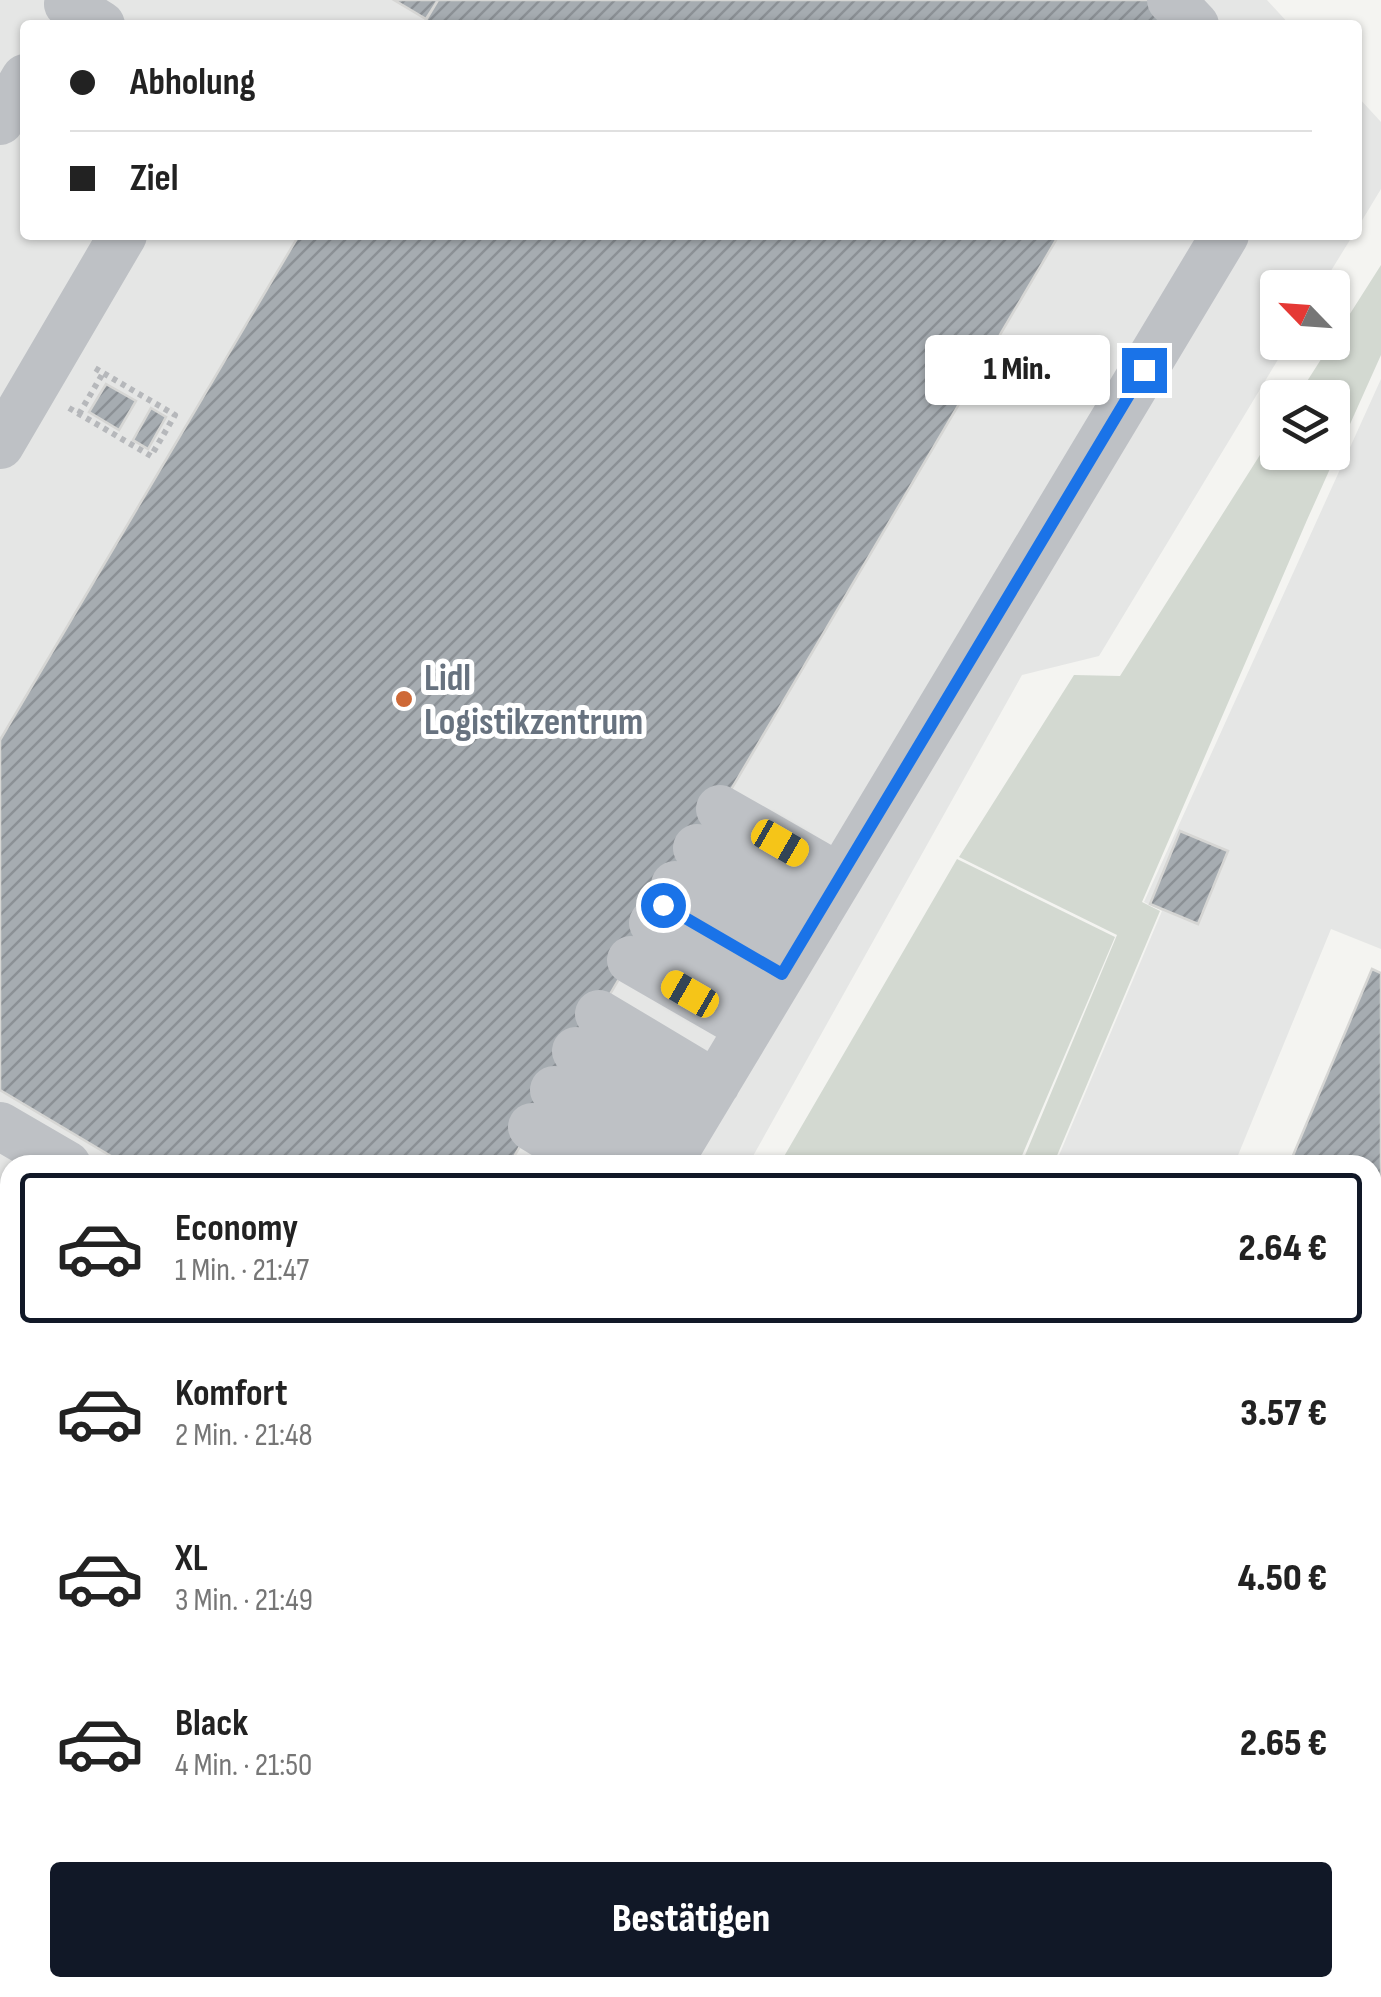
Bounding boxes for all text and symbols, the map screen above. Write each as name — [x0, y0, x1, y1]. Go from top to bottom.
text: Abholung — [130, 60, 256, 105]
text: Ziel — [130, 156, 178, 201]
north arrow — [1260, 270, 1350, 360]
map controls — [1260, 270, 1350, 470]
callout: 1 Min. — [924, 335, 1109, 405]
route end — [1122, 348, 1167, 393]
text: 1 Min. — [984, 350, 1051, 389]
button: layers — [1260, 380, 1350, 470]
place label: Lidl Logistikzentrum — [424, 656, 643, 745]
marker: Lidl Logistikzentrum — [393, 688, 415, 710]
car — [747, 815, 813, 871]
route start — [641, 883, 686, 928]
car — [657, 966, 723, 1022]
icon: car — [55, 1203, 145, 1293]
text: Economy — [175, 1206, 298, 1251]
text: 2.64 € — [1239, 1226, 1327, 1271]
text: 1 Min. · 21:47 — [175, 1251, 309, 1290]
icon: car — [55, 1368, 145, 1458]
text: Komfort — [175, 1371, 287, 1416]
text: 3.57 € — [1240, 1391, 1327, 1436]
text: 2 Min. · 21:48 — [175, 1416, 313, 1455]
icon: car — [55, 1533, 145, 1623]
text: XL — [175, 1536, 208, 1581]
text: 4.50 € — [1238, 1556, 1327, 1601]
text: 3 Min. · 21:49 — [175, 1581, 313, 1620]
icon: car — [55, 1698, 145, 1788]
text: Black — [175, 1701, 248, 1746]
text: 2.65 € — [1240, 1721, 1327, 1766]
text: 4 Min. · 21:50 — [175, 1746, 312, 1785]
button: Bestätigen — [50, 1862, 1332, 1977]

